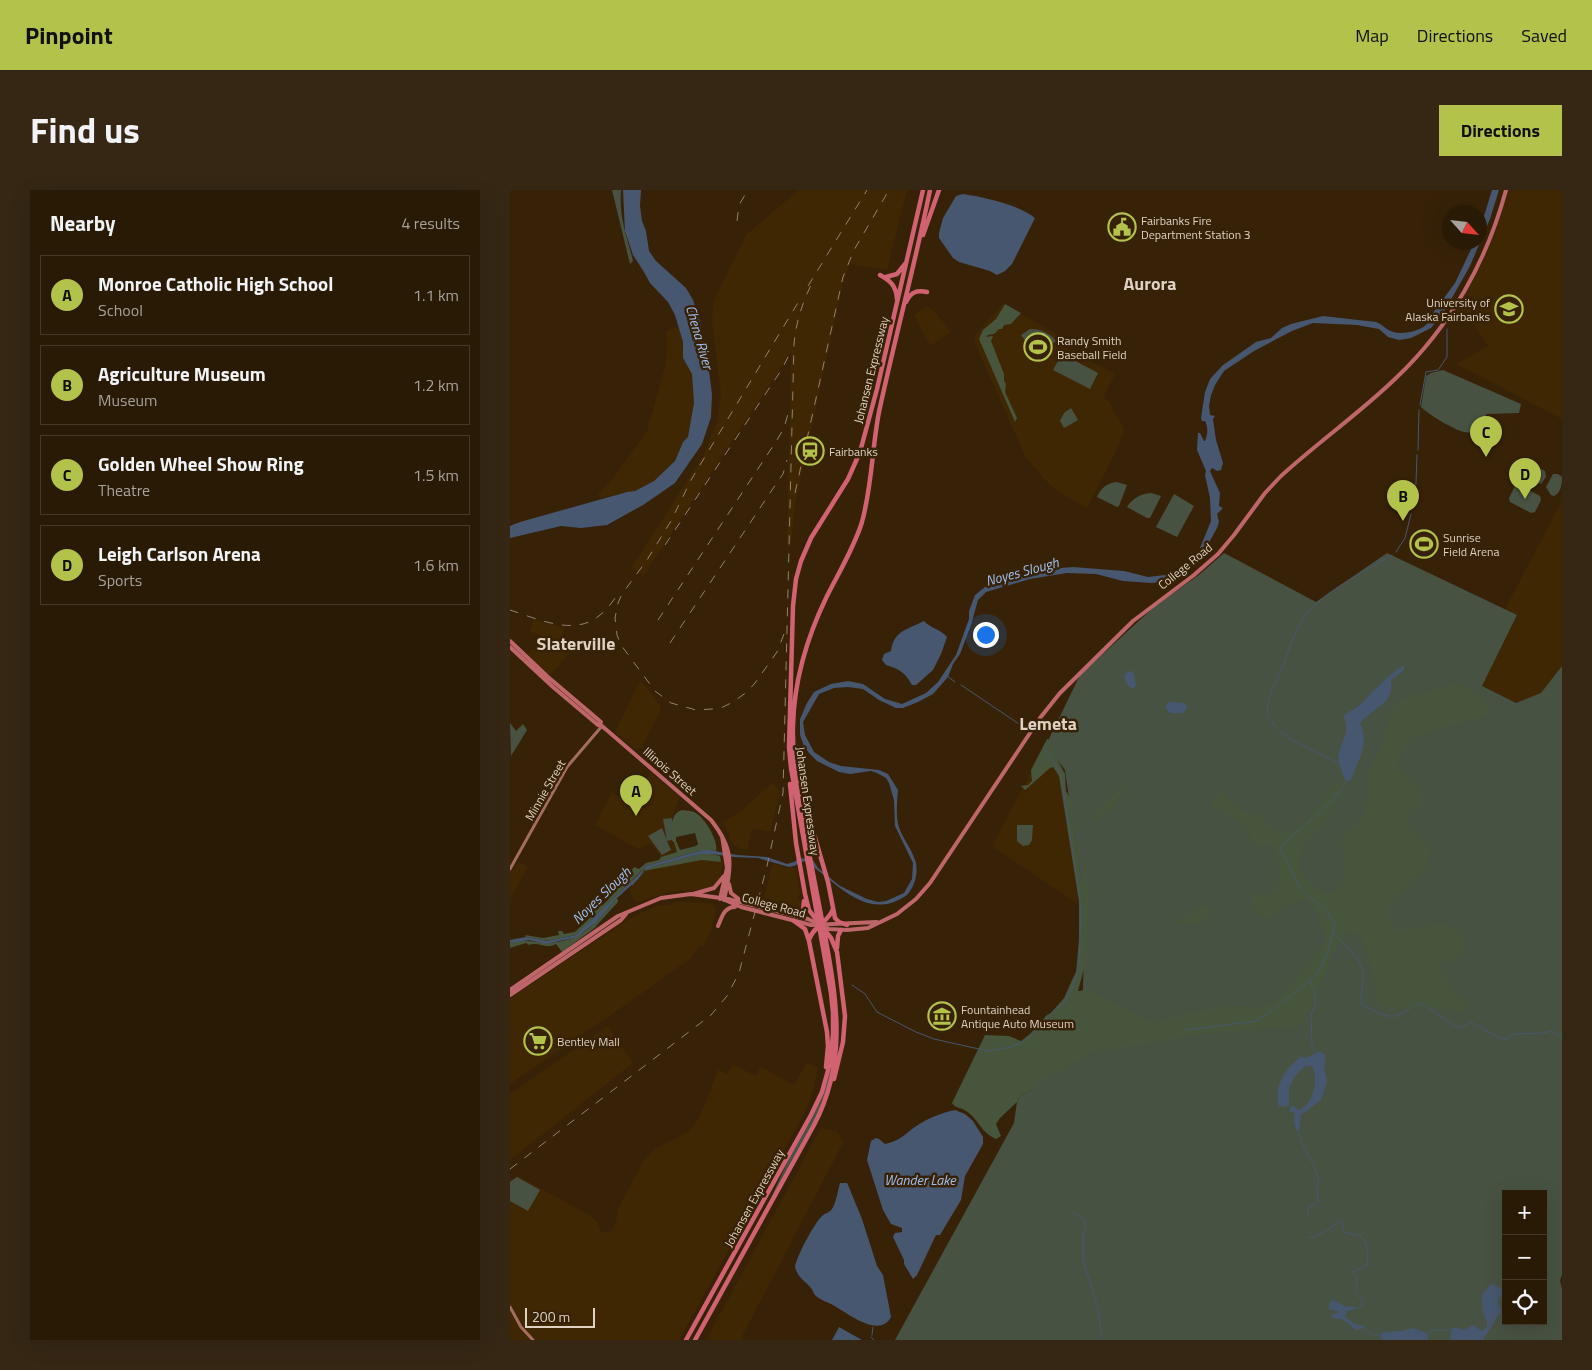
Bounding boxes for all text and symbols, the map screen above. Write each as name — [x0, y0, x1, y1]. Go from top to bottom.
text: Pinpoint — [25, 17, 113, 53]
text: Map — [1355, 22, 1389, 49]
text: Directions — [1417, 22, 1493, 49]
text: Saved — [1521, 22, 1567, 49]
text: Find us — [30, 103, 140, 157]
button: Directions — [1439, 105, 1562, 156]
north arrow — [1442, 205, 1487, 250]
text: Nearby — [50, 207, 115, 239]
text: 4 results — [401, 211, 460, 235]
place label: Fairbanks Fire Department Station 3 — [1141, 211, 1250, 244]
public building icon: Fairbanks Fire Department Station 3 — [1107, 212, 1137, 242]
text: Monroe Catholic High School — [98, 269, 333, 298]
district label: Aurora — [1124, 270, 1176, 297]
text: A — [62, 283, 72, 307]
text: 1.1 km — [413, 283, 459, 307]
place label: University of Alaska Fairbanks — [1405, 293, 1490, 326]
school or university icon: University of Alaska Fairbanks — [1494, 294, 1524, 324]
text: School — [98, 298, 143, 322]
water label: Chena River — [681, 303, 720, 373]
street label: Johansen Expressway — [849, 314, 894, 426]
place label: Randy Smith Baseball Field — [1057, 331, 1127, 364]
sports icon: Randy Smith Baseball Field — [1023, 332, 1053, 362]
text: Agriculture Museum — [98, 359, 266, 388]
text: B — [62, 373, 72, 397]
text: 1.2 km — [413, 373, 459, 397]
text: Museum — [98, 388, 157, 412]
pin: C — [1470, 416, 1502, 457]
station icon: Fairbanks — [795, 436, 825, 466]
place label: Fairbanks — [829, 442, 878, 461]
text: Golden Wheel Show Ring — [98, 449, 304, 478]
pin: D — [1509, 458, 1541, 499]
text: C — [63, 463, 71, 487]
text: 1.5 km — [413, 463, 459, 487]
text: Theatre — [98, 478, 150, 502]
pin: B — [1387, 480, 1419, 521]
place label: Sunrise Field Arena — [1443, 528, 1499, 561]
sports icon: Sunrise Field Arena — [1409, 529, 1439, 559]
street label: College Road — [1154, 538, 1216, 594]
text: Leigh Carlson Arena — [98, 539, 261, 568]
water label: Noyes Slough — [983, 551, 1062, 591]
text: D — [62, 553, 72, 577]
text: 1.6 km — [413, 553, 459, 577]
text: Sports — [98, 568, 142, 592]
your location — [973, 622, 999, 648]
district label: Slaterville — [537, 630, 615, 657]
district label: Lemeta — [1019, 710, 1077, 737]
street label: Illinois Street — [639, 742, 702, 800]
street label: Johansen Expressway — [791, 745, 825, 857]
street label: Minnie Street — [520, 755, 571, 824]
pin: A — [620, 775, 652, 816]
water label: Noyes Slough — [567, 861, 636, 928]
street label: College Road — [740, 887, 808, 923]
place label: Fountainhead Antique Auto Museum — [961, 1000, 1074, 1033]
museum icon: Fountainhead Antique Auto Museum — [927, 1001, 957, 1031]
supermarket icon: Bentley Mall — [523, 1026, 553, 1056]
place label: Bentley Mall — [557, 1032, 620, 1051]
street label: Johansen Expressway — [719, 1145, 789, 1251]
water label: Wander Lake — [884, 1169, 957, 1190]
map controls — [1502, 1190, 1547, 1325]
button: + — [1502, 1190, 1547, 1235]
button: − — [1502, 1235, 1547, 1280]
button: locate — [1502, 1280, 1547, 1325]
scale bar — [525, 1305, 595, 1328]
text: 200 m — [532, 1306, 570, 1327]

